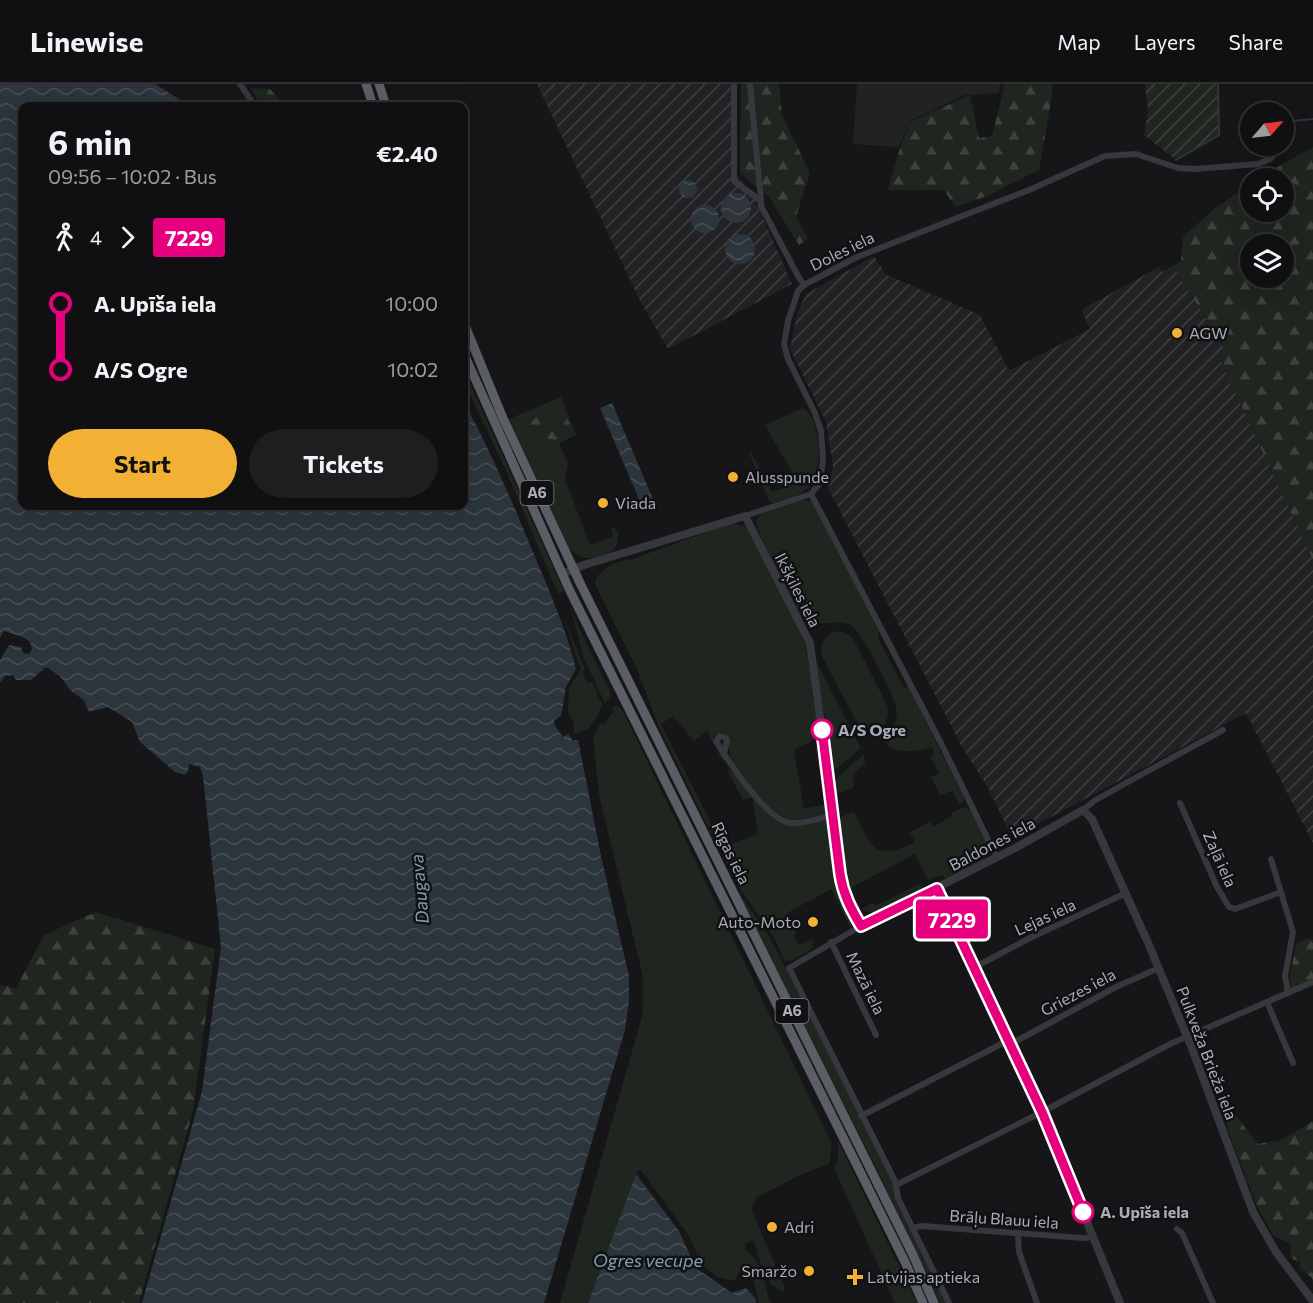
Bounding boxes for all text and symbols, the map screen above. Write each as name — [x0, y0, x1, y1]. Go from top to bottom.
text: Linewise — [30, 24, 143, 58]
text: Map — [1057, 29, 1101, 54]
text: Layers — [1134, 29, 1196, 54]
text: Share — [1229, 29, 1283, 54]
north arrow — [1240, 102, 1294, 156]
map controls — [1240, 102, 1294, 288]
text: 6 min — [48, 121, 132, 162]
text: €2.40 — [376, 140, 438, 167]
text: 09:56 – 10:02 · Bus — [48, 164, 217, 188]
button: locate — [1240, 168, 1294, 222]
icon: walk — [48, 221, 81, 254]
icon: forward — [111, 221, 144, 254]
text: 4 — [90, 225, 102, 249]
text: 7229 — [165, 225, 213, 250]
street label: Doles iela — [807, 227, 877, 274]
button: layers — [1240, 234, 1294, 288]
text: A. Upīša iela — [94, 290, 216, 317]
text: 10:00 — [386, 291, 438, 315]
place label: AGW — [1189, 323, 1228, 342]
marker: AGW — [1170, 326, 1184, 340]
text: A/S Ogre — [94, 356, 188, 383]
text: 10:02 — [388, 357, 438, 381]
button: Start — [48, 429, 237, 498]
button: Tickets — [249, 429, 438, 498]
place label: Alusspunde — [745, 467, 829, 486]
marker: Alusspunde — [726, 470, 740, 484]
road number: A6 — [520, 481, 554, 505]
place label: Viada — [615, 493, 656, 512]
marker: Viada — [596, 496, 610, 510]
street label: Ikšķiles iela — [770, 549, 825, 631]
marker: A/S Ogre — [811, 719, 833, 741]
place label: A/S Ogre — [838, 720, 906, 739]
street label: Baldones iela — [946, 813, 1038, 874]
street label: Rīgas iela — [708, 818, 755, 887]
street label: Zaļā iela — [1198, 828, 1241, 891]
water label: Daugava — [405, 853, 433, 925]
street label: Lejas iela — [1011, 894, 1078, 939]
line badge: 7229 — [910, 900, 994, 938]
text: 7229 — [928, 907, 976, 932]
place label: Auto-Moto — [718, 912, 801, 931]
marker: Auto-Moto — [806, 915, 820, 929]
street label: Mazā iela — [843, 948, 890, 1017]
street label: Griezes iela — [1037, 964, 1119, 1019]
street label: Pulkveža Brieža iela — [1173, 984, 1242, 1122]
road number: A6 — [776, 999, 808, 1023]
marker: A. Upīša iela — [1072, 1201, 1094, 1223]
place label: A. Upīša iela — [1100, 1202, 1189, 1221]
street label: Brāļu Blauu iela — [949, 1205, 1059, 1234]
place label: Adri — [784, 1217, 814, 1236]
marker: Adri — [765, 1220, 779, 1234]
water label: Ogres vecupe — [593, 1249, 704, 1271]
place label: Smaržo — [741, 1261, 797, 1280]
marker: Smaržo — [802, 1264, 816, 1278]
place label: Latvijas aptieka — [867, 1267, 980, 1286]
marker: Latvijas aptieka — [848, 1270, 862, 1284]

